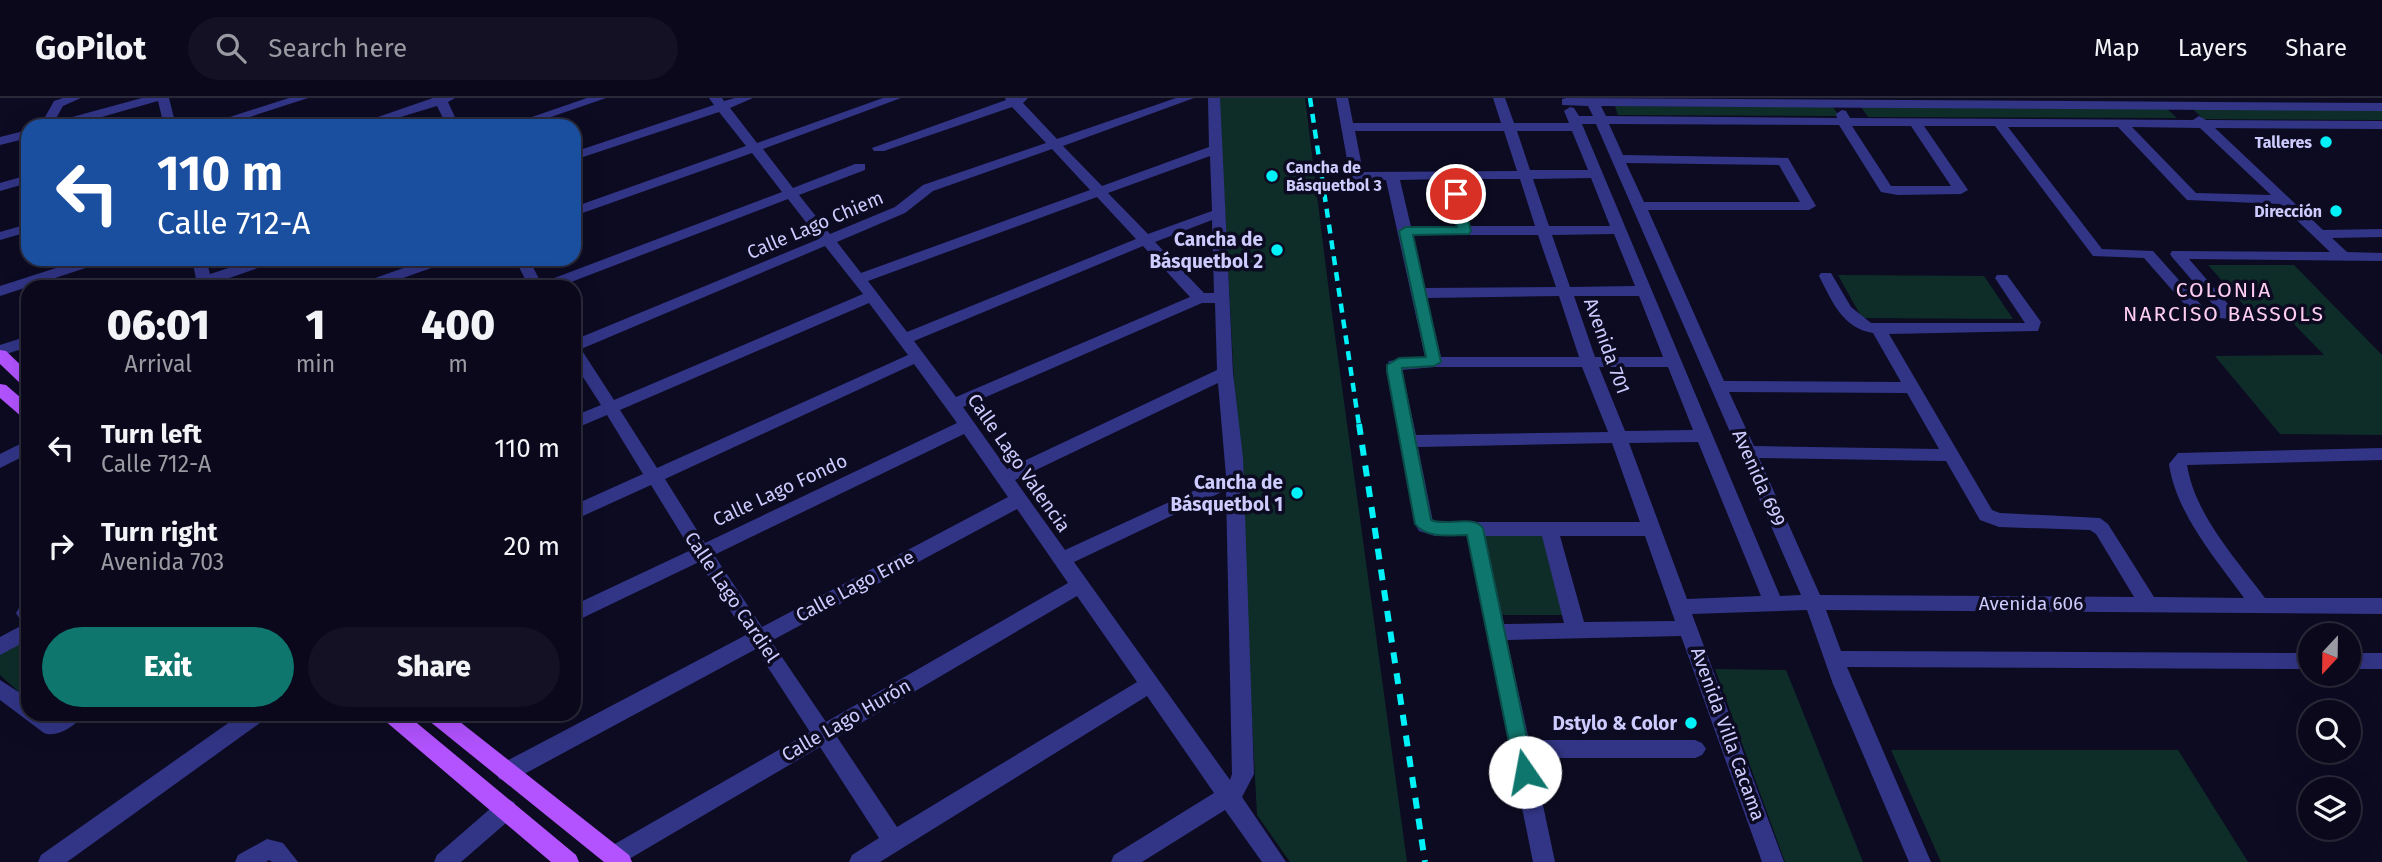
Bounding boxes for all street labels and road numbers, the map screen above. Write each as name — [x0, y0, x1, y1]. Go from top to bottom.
street label: Calle Lago Chiem — [743, 186, 887, 264]
street label: Avenida 701 — [1579, 295, 1635, 397]
street label: Calle Lago Valencia — [963, 389, 1075, 537]
street label: Avenida 699 — [1727, 426, 1791, 530]
street label: Calle Lago Fondo — [709, 449, 851, 531]
street label: Calle Lago Cardiel — [680, 527, 784, 667]
street label: Calle Lago Erne — [792, 545, 918, 627]
street label: Avenida 606 — [1979, 592, 2083, 615]
street label: Avenida Villa Cacama — [1686, 644, 1770, 824]
street label: Calle Lago Hurón — [777, 674, 915, 766]

